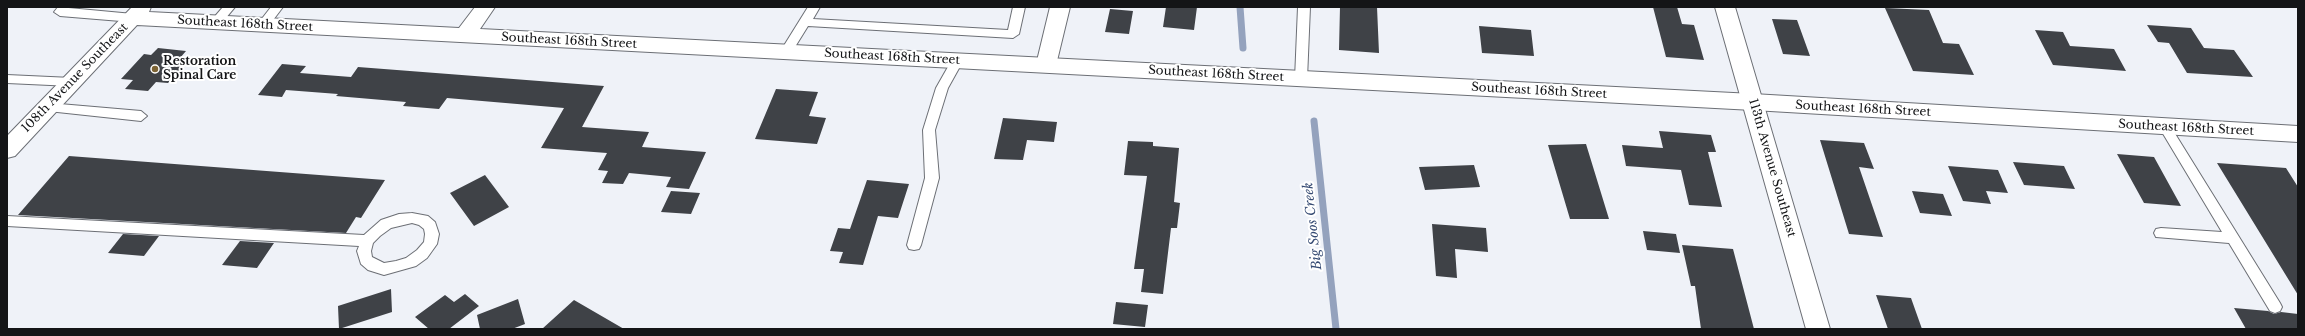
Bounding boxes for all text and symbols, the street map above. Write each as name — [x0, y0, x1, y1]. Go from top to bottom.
street label: Southeast 168th Street — [177, 13, 313, 35]
street label: 108th Avenue Southeast — [19, 20, 131, 136]
street label: Southeast 168th Street — [501, 30, 637, 52]
street label: Southeast 168th Street — [824, 46, 960, 68]
place label: Restoration Spinal Care — [163, 55, 236, 83]
street label: Southeast 168th Street — [1148, 63, 1284, 85]
marker: Restoration Spinal Care — [150, 64, 160, 74]
street label: Southeast 168th Street — [1471, 80, 1607, 102]
street label: 113th Avenue Southeast — [1745, 97, 1799, 239]
street label: Southeast 168th Street — [1795, 98, 1931, 120]
street label: Southeast 168th Street — [2118, 117, 2254, 139]
water label: Big Soos Creek — [1301, 181, 1325, 271]

